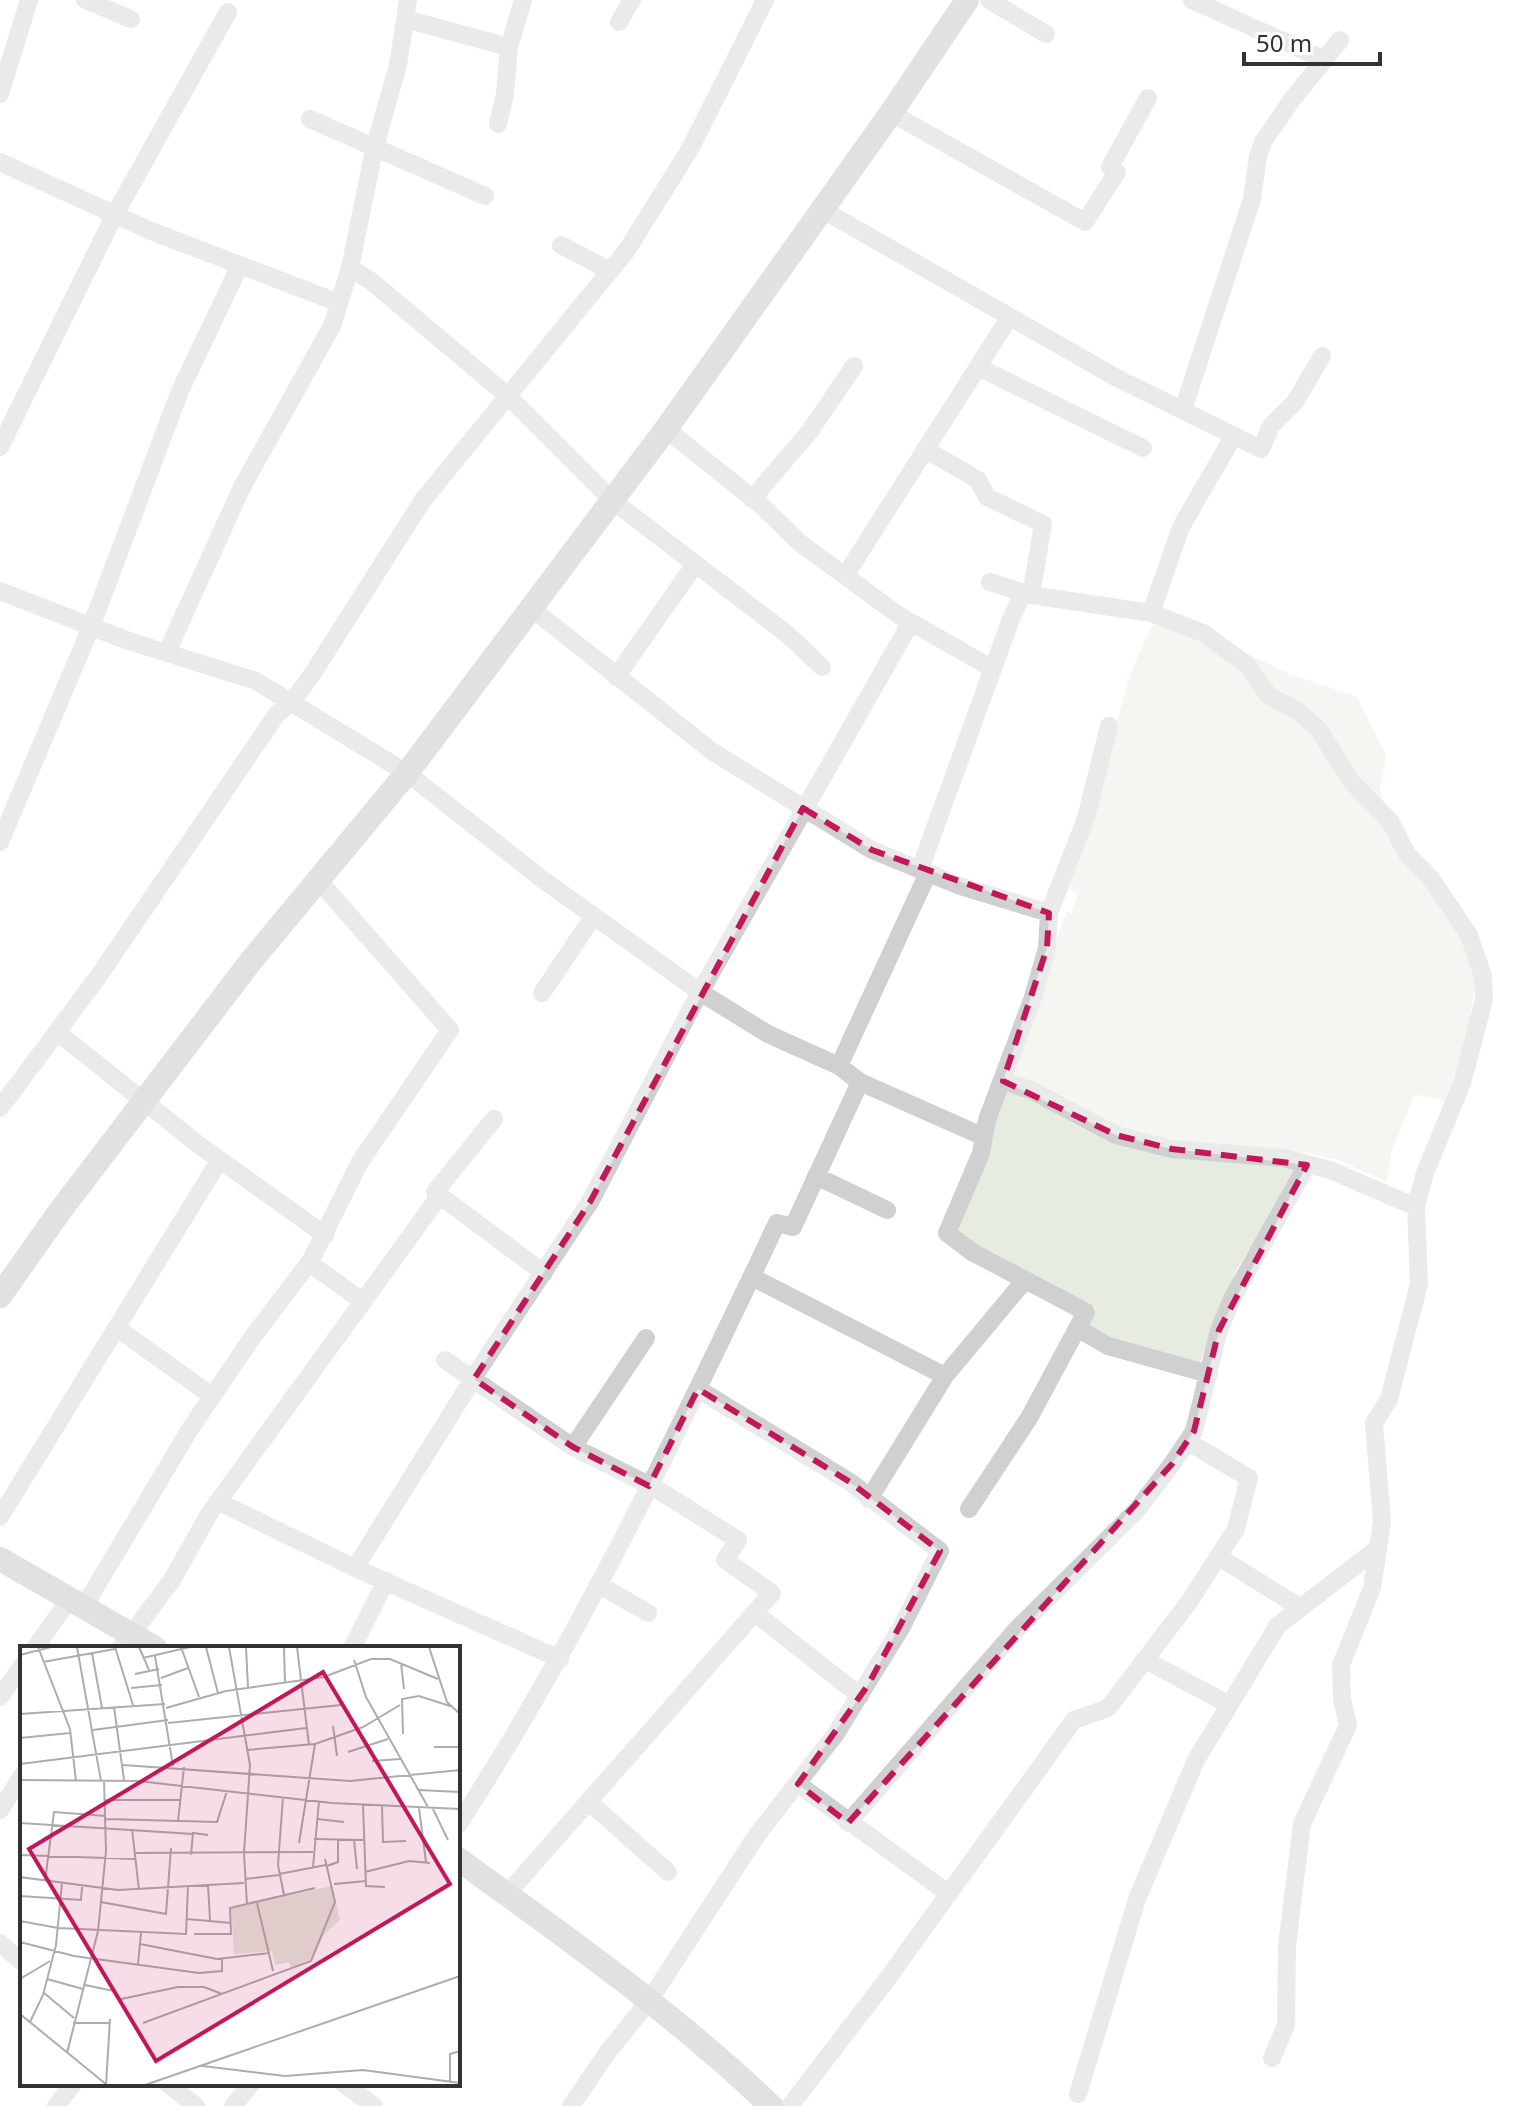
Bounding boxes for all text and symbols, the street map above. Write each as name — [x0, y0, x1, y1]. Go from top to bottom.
scale bar — [1244, 16, 1380, 66]
text: 50 m — [1256, 26, 1312, 59]
inset map — [20, 1646, 460, 2086]

